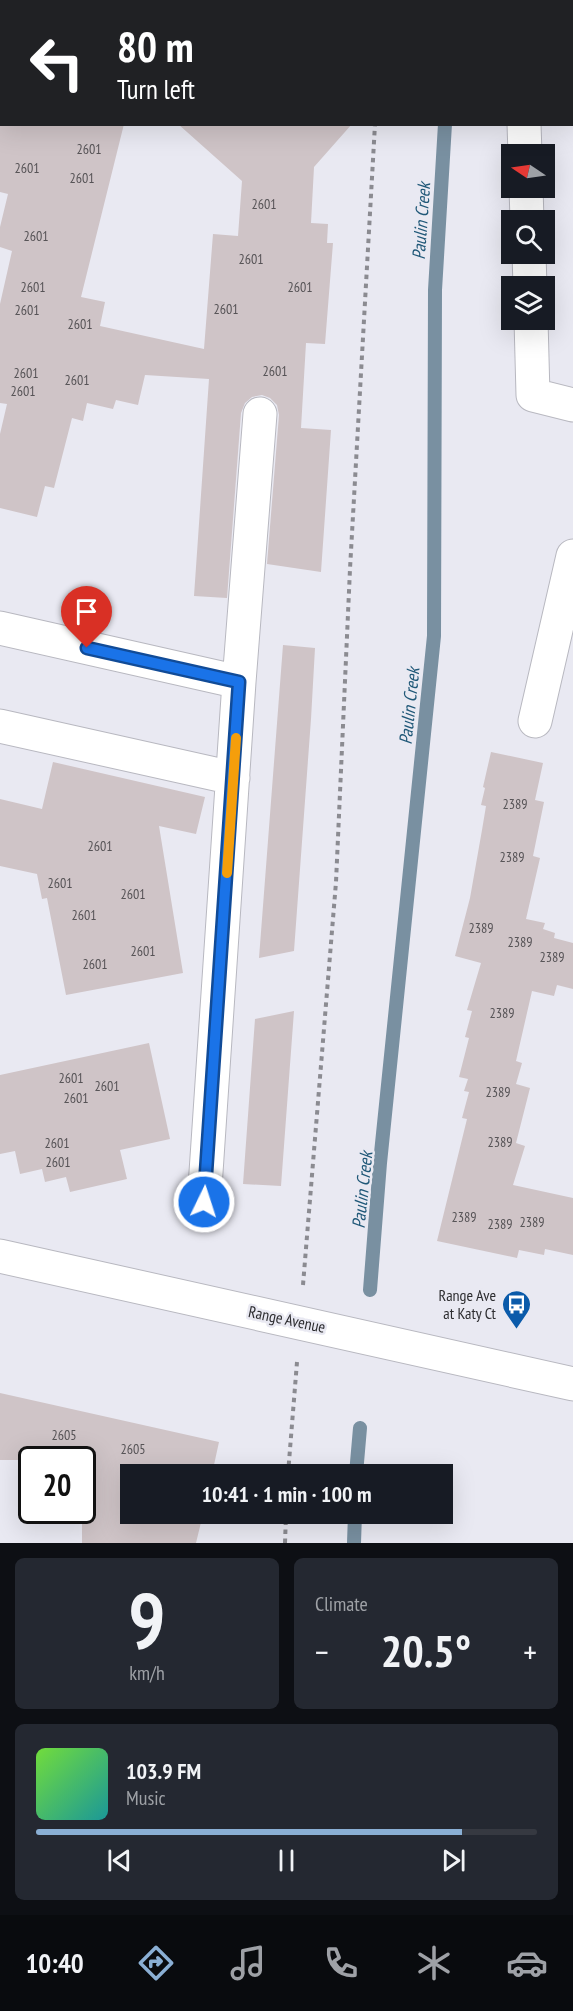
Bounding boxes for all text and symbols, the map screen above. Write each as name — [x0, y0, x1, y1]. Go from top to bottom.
text: 80 m — [117, 19, 194, 74]
icon: left — [18, 24, 96, 102]
text: Turn left — [117, 72, 195, 106]
house number: 2601 — [76, 140, 102, 158]
north arrow — [501, 144, 555, 198]
map controls — [501, 144, 555, 330]
house number: 2601 — [14, 159, 40, 177]
house number: 2601 — [69, 169, 95, 187]
water label: Paulin Creek — [407, 180, 435, 260]
house number: 2601 — [251, 195, 277, 213]
button: search — [501, 210, 555, 264]
house number: 2601 — [23, 227, 49, 245]
house number: 2601 — [238, 250, 264, 268]
button: layers — [501, 276, 555, 330]
house number: 2601 — [20, 278, 46, 296]
house number: 2601 — [287, 278, 313, 296]
house number: 2601 — [213, 300, 239, 318]
house number: 2601 — [14, 301, 40, 319]
house number: 2601 — [67, 315, 93, 333]
house number: 2601 — [262, 362, 288, 380]
house number: 2601 — [13, 364, 39, 382]
house number: 2601 — [64, 371, 90, 389]
house number: 2601 — [10, 382, 36, 400]
pin — [61, 586, 112, 648]
icon: arrive — [70, 595, 103, 628]
water label: Paulin Creek — [394, 664, 425, 746]
house number: 2389 — [502, 795, 528, 813]
house number: 2601 — [87, 837, 113, 855]
house number: 2389 — [499, 848, 525, 866]
house number: 2601 — [47, 874, 73, 892]
house number: 2601 — [120, 885, 146, 903]
house number: 2601 — [71, 906, 97, 924]
house number: 2389 — [468, 919, 494, 937]
house number: 2389 — [507, 933, 533, 951]
house number: 2601 — [130, 942, 156, 960]
house number: 2389 — [539, 948, 565, 966]
house number: 2601 — [82, 955, 108, 973]
house number: 2389 — [489, 1004, 515, 1022]
house number: 2601 — [58, 1069, 84, 1087]
house number: 2601 — [94, 1077, 120, 1095]
house number: 2389 — [485, 1083, 511, 1101]
house number: 2601 — [63, 1089, 89, 1107]
house number: 2389 — [487, 1133, 513, 1151]
house number: 2601 — [44, 1134, 70, 1152]
water label: Paulin Creek — [347, 1148, 378, 1230]
house number: 2601 — [45, 1153, 71, 1171]
position arrow — [172, 1170, 236, 1234]
house number: 2389 — [451, 1208, 477, 1226]
house number: 2389 — [519, 1213, 545, 1231]
house number: 2389 — [487, 1215, 513, 1233]
place label: Range Ave at Katy Ct — [439, 1285, 497, 1323]
bus stop icon: Range Ave at Katy Ct — [501, 1288, 533, 1330]
street label: Range Avenue — [247, 1301, 327, 1337]
house number: 2605 — [51, 1426, 77, 1444]
house number: 2605 — [120, 1440, 146, 1458]
speed limit sign: 20 — [18, 1446, 96, 1524]
text: 10:41 · 1 min · 100 m — [201, 1480, 372, 1508]
text: 9 — [128, 1570, 166, 1671]
text: Climate — [315, 1591, 368, 1617]
text: 20.5° — [381, 1621, 471, 1679]
text: − — [315, 1630, 329, 1673]
text: + — [523, 1630, 537, 1673]
text: km/h — [129, 1660, 165, 1686]
text: 103.9 FM — [126, 1757, 201, 1785]
text: Music — [126, 1785, 166, 1811]
icon: previous — [103, 1844, 136, 1877]
icon: pause — [270, 1844, 303, 1877]
icon: next — [437, 1844, 470, 1877]
icon: directions — [135, 1942, 177, 1984]
icon: music — [227, 1942, 269, 1984]
icon: phone — [320, 1942, 362, 1984]
icon: climate — [413, 1942, 455, 1984]
icon: car — [506, 1942, 548, 1984]
text: 10:40 — [25, 1946, 84, 1980]

